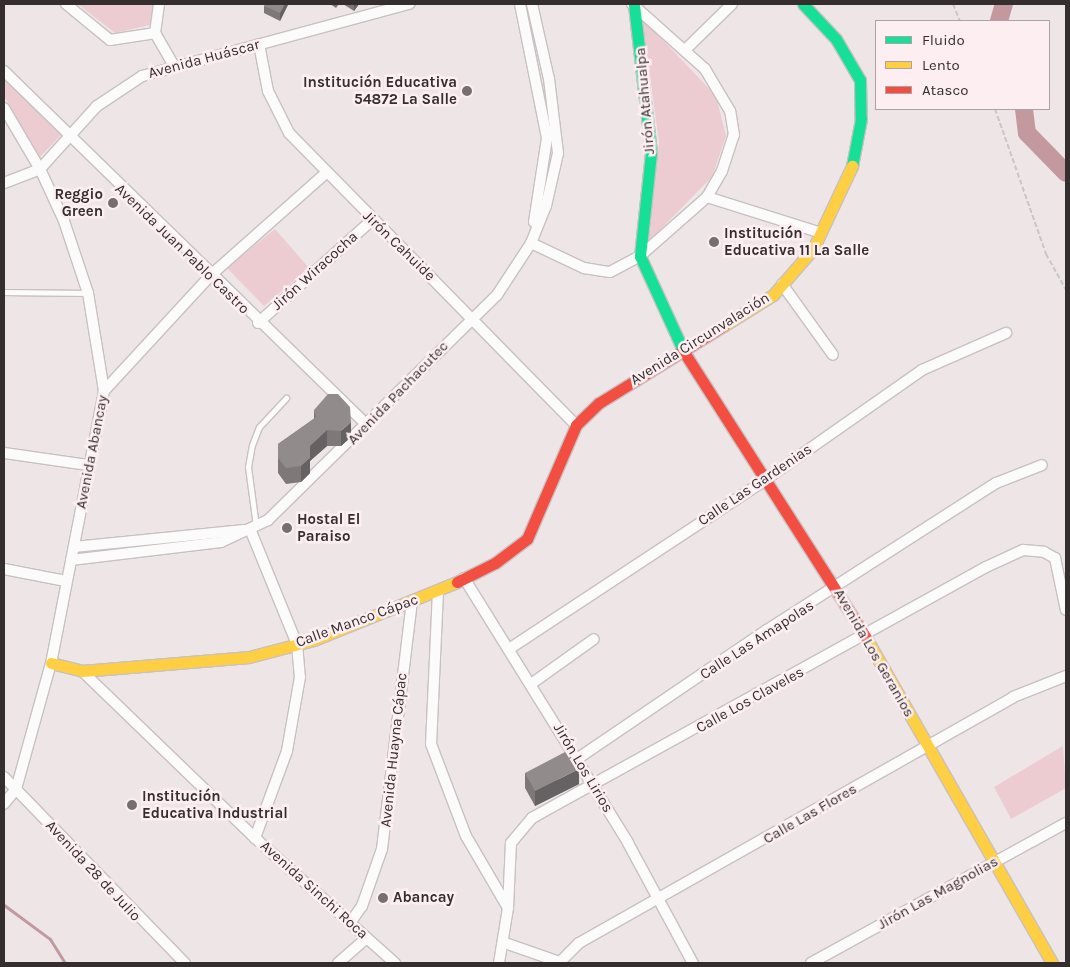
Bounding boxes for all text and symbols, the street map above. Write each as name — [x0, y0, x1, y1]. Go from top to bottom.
legend — [875, 20, 1050, 110]
text: Fluido — [922, 31, 965, 49]
street label: Avenida Huáscar — [146, 35, 262, 83]
street label: Jirón Atahualpa — [631, 47, 659, 155]
text: Lento — [922, 56, 960, 74]
place label: Institución Educativa 54872 La Salle — [303, 73, 457, 108]
text: Atasco — [922, 81, 968, 99]
marker: Institución Educativa 54872 La Salle — [461, 85, 473, 97]
street label: Avenida Juan Pablo Castro — [111, 180, 253, 318]
place label: Reggio Green — [55, 185, 103, 220]
marker: Reggio Green — [107, 197, 119, 209]
street label: Jirón Cahuide — [359, 207, 439, 285]
place label: Institución Educativa 11 La Salle — [724, 224, 869, 259]
street label: Jirón Wiracocha — [268, 228, 362, 314]
marker: Institución Educativa 11 La Salle — [708, 236, 720, 248]
street label: Avenida Circunvalación — [627, 289, 773, 389]
street label: Avenida Pachacutec — [344, 337, 452, 449]
street label: Avenida Abancay — [72, 394, 112, 510]
street label: Calle Las Gardenias — [695, 440, 815, 530]
place label: Hostal El Paraiso — [297, 510, 360, 545]
marker: Hostal El Paraiso — [281, 522, 293, 534]
street label: Avenida Los Geranios — [830, 586, 918, 720]
street label: Calle Manco Cápac — [293, 591, 421, 651]
street label: Calle Las Amapolas — [697, 596, 817, 684]
street label: Calle Los Claveles — [693, 663, 807, 737]
street label: Avenida Huayna Cápac — [377, 672, 411, 828]
street label: Jirón Los Lirios — [549, 720, 617, 816]
street label: Calle Las Flores — [760, 780, 860, 848]
place label: Institución Educativa Industrial — [142, 787, 288, 822]
marker: Institución Educativa Industrial — [126, 799, 138, 811]
street label: Avenida 28 de Julio — [42, 817, 144, 925]
street label: Avenida Sinchi Roca — [256, 837, 372, 943]
street label: Jirón Las Magnolias — [875, 852, 1001, 934]
place label: Abancay — [393, 889, 454, 907]
marker: Abancay — [377, 892, 389, 904]

